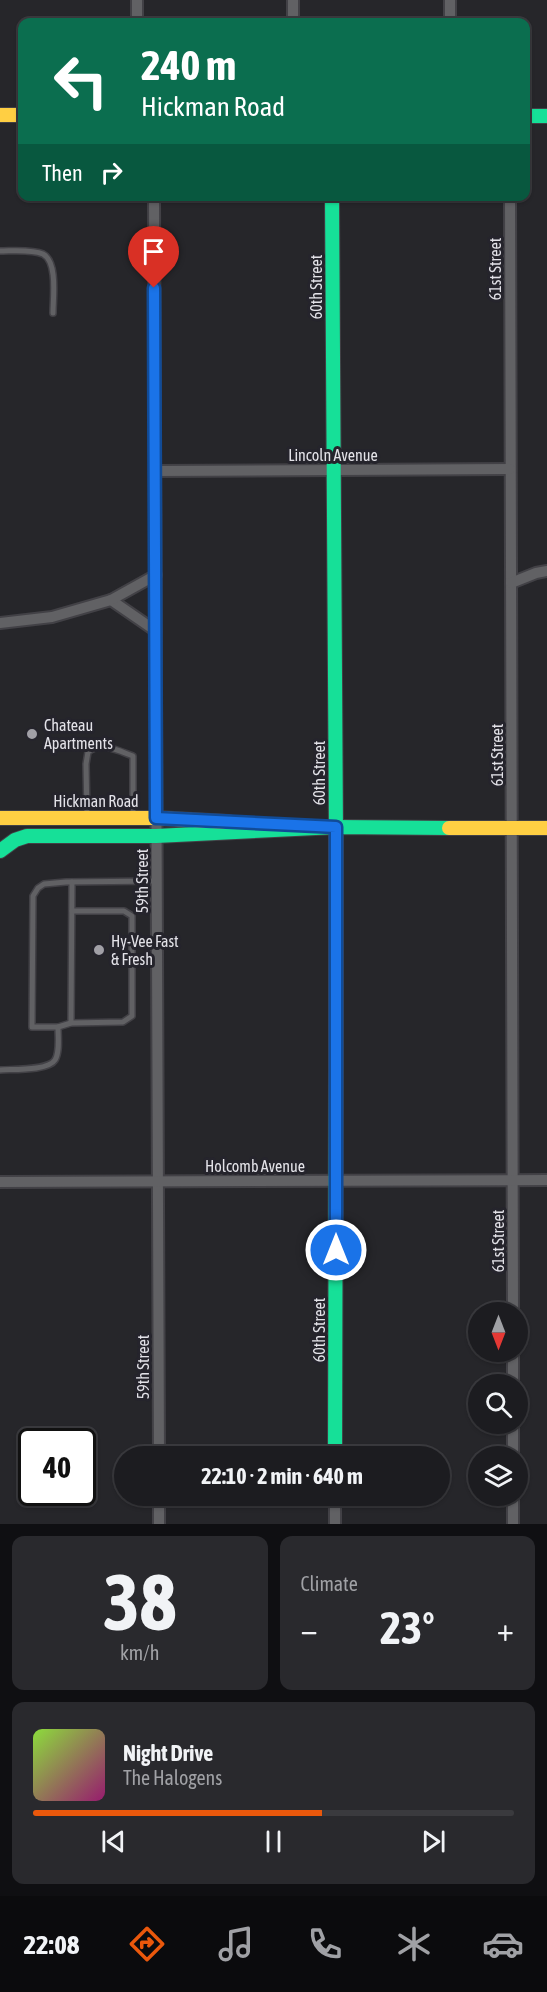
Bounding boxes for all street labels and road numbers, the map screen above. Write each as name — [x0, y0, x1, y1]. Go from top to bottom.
street label: 61st Street — [486, 237, 504, 300]
street label: 60th Street — [307, 254, 325, 319]
street label: Lincoln Avenue — [288, 446, 378, 464]
street label: 61st Street — [488, 723, 506, 786]
street label: 60th Street — [310, 740, 328, 805]
street label: Hickman Road — [53, 792, 139, 810]
street label: 59th Street — [133, 848, 151, 913]
street label: Holcomb Avenue — [205, 1157, 305, 1175]
street label: 61st Street — [489, 1209, 507, 1272]
street label: 60th Street — [310, 1297, 328, 1362]
street label: 59th Street — [134, 1334, 152, 1399]

